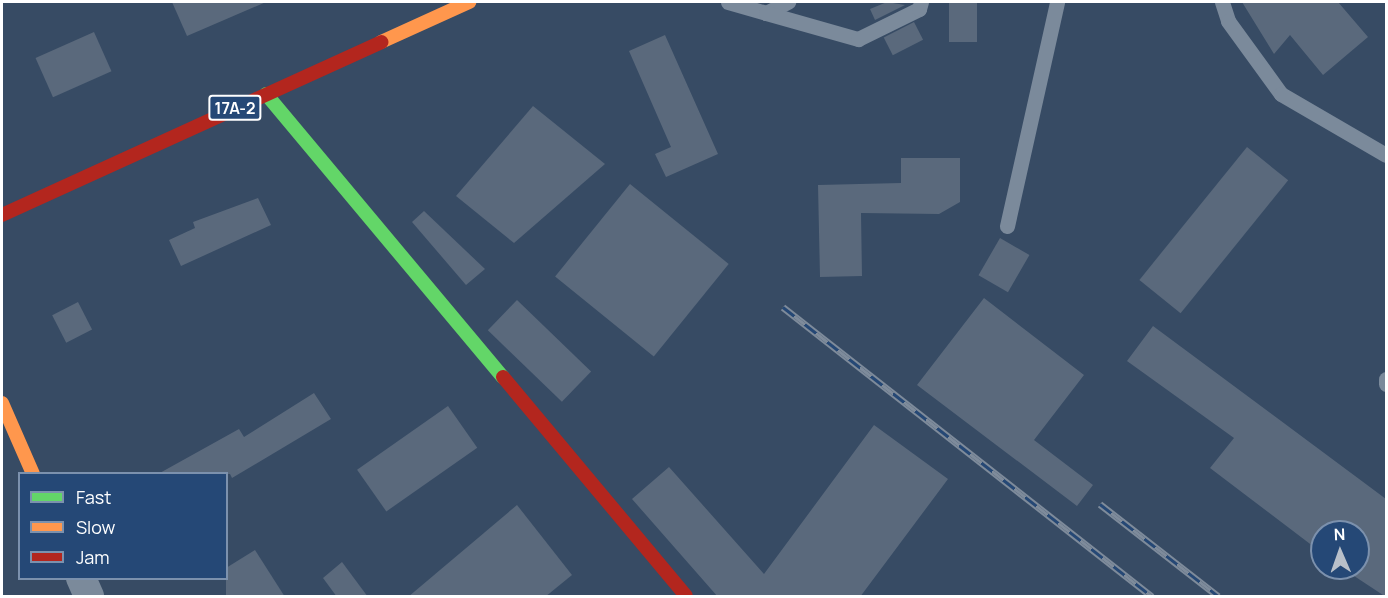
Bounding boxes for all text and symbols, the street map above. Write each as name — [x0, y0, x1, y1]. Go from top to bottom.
road number: 17А-2 — [208, 95, 262, 121]
legend — [18, 472, 228, 580]
text: Fast — [76, 485, 111, 509]
text: Slow — [76, 515, 115, 539]
north arrow — [1310, 520, 1370, 580]
text: N — [1333, 523, 1346, 545]
text: Jam — [76, 545, 110, 569]

